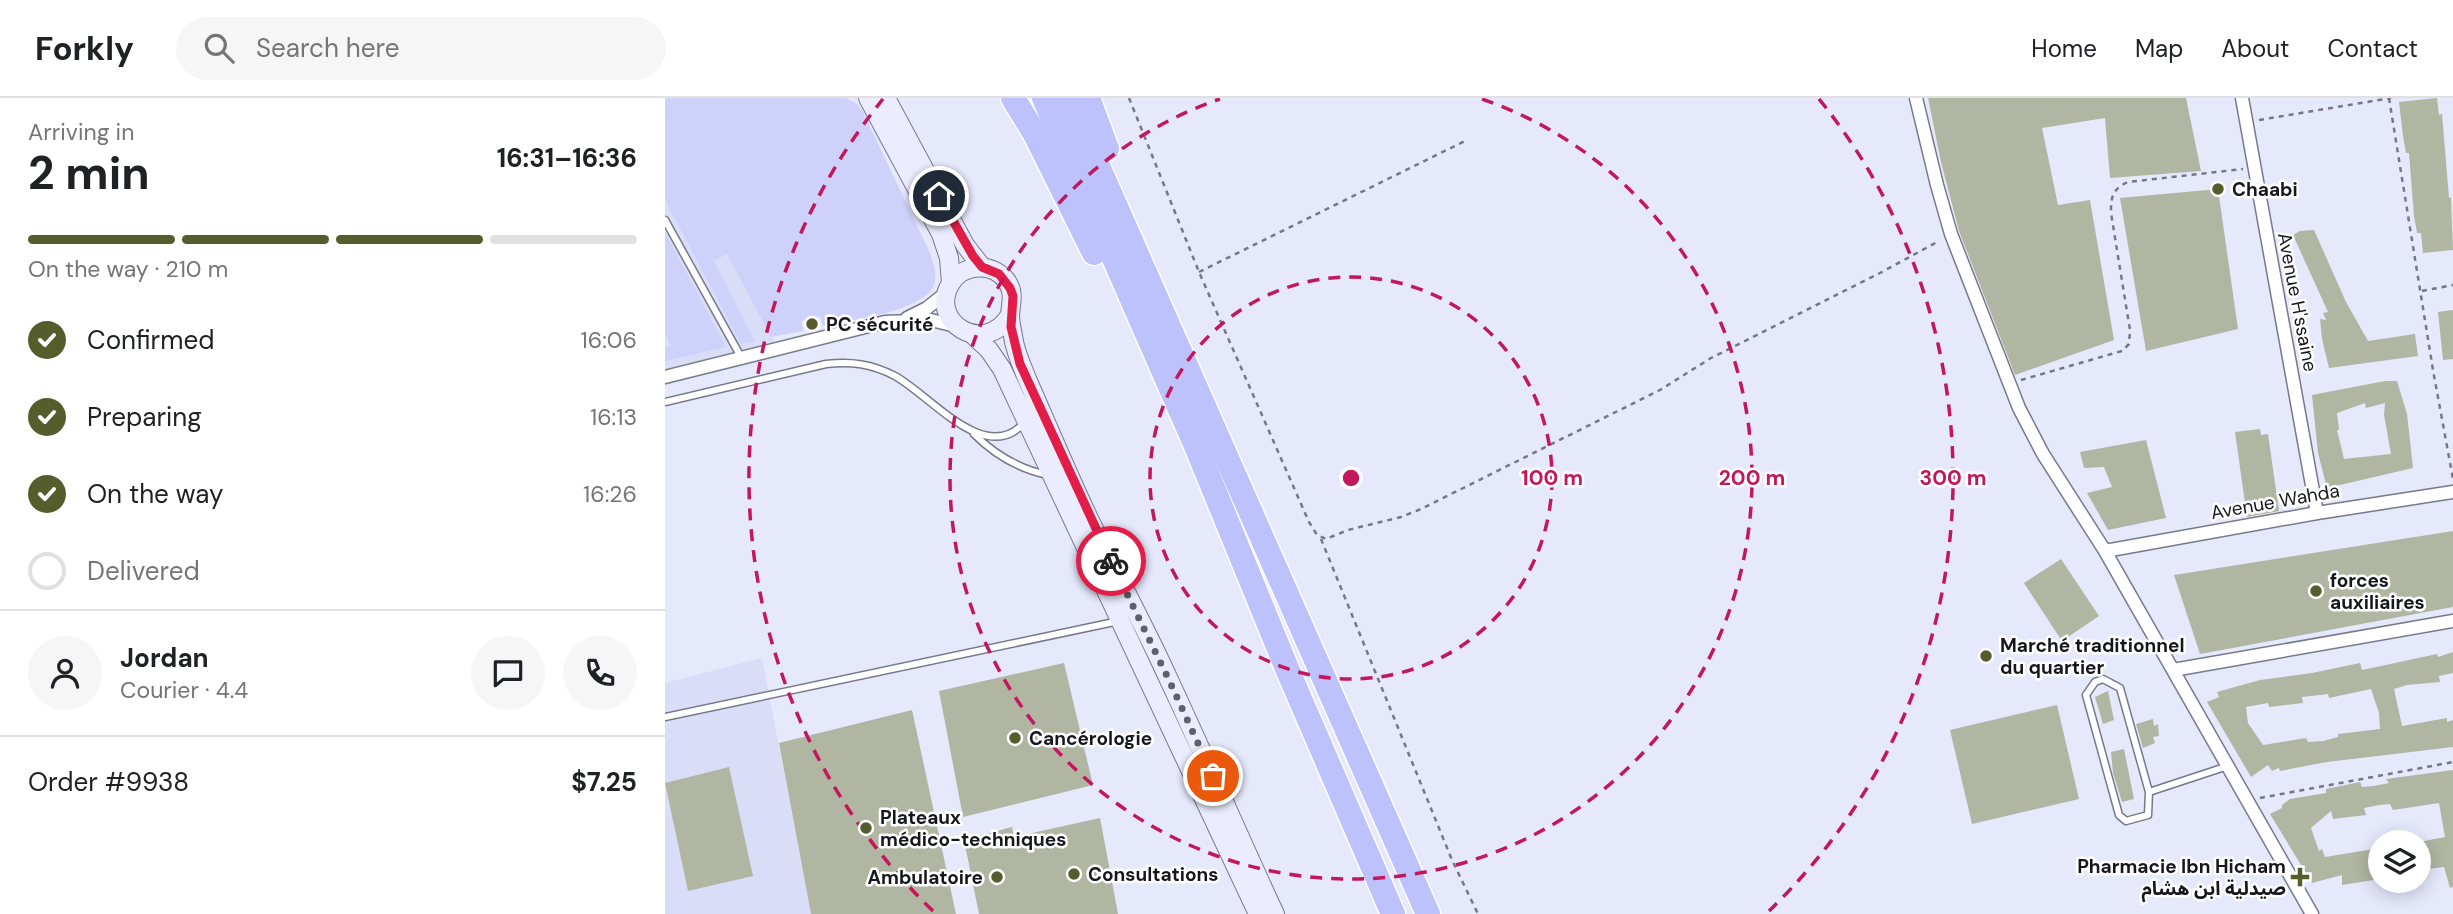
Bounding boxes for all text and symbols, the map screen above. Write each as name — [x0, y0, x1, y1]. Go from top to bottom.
search box — [176, 17, 666, 80]
text: Forkly — [35, 27, 134, 70]
icon: search — [200, 29, 238, 67]
text: Search here — [256, 31, 399, 65]
text: Home — [2031, 33, 2097, 64]
text: Map — [2135, 33, 2183, 64]
text: About — [2221, 33, 2290, 64]
text: Contact — [2328, 33, 2418, 64]
text: Arriving in — [28, 117, 134, 147]
text: 16:31–16:36 — [497, 141, 637, 175]
text: 2 min — [28, 143, 150, 203]
pin — [909, 166, 969, 226]
icon: home — [920, 177, 958, 215]
place label: Chaabi — [2232, 177, 2298, 202]
marker: Chaabi — [2210, 181, 2226, 197]
street label: Avenue H'ssaine — [2272, 230, 2323, 374]
text: On the way · 210 m — [28, 254, 228, 284]
place label: PC sécurité — [826, 312, 933, 337]
marker: PC sécurité — [804, 316, 820, 332]
icon: check — [28, 321, 66, 359]
text: Confirmed — [87, 323, 214, 357]
text: 16:06 — [581, 325, 637, 355]
icon: check — [28, 398, 66, 436]
text: Preparing — [87, 400, 202, 434]
text: 16:13 — [590, 402, 637, 432]
text: 100 m — [1521, 464, 1583, 492]
text: 200 m — [1719, 464, 1785, 492]
text: 300 m — [1920, 464, 1986, 492]
centre of rings — [1339, 466, 1363, 490]
icon: check — [28, 475, 66, 513]
text: On the way — [87, 477, 223, 511]
street label: Avenue Wahda — [2209, 478, 2342, 525]
text: 16:26 — [583, 479, 637, 509]
courier — [1076, 526, 1146, 596]
icon: bike — [1092, 542, 1130, 580]
text: Delivered — [87, 554, 200, 588]
place label: forces auxiliaires — [2330, 568, 2425, 615]
marker: forces auxiliaires — [2308, 583, 2324, 599]
place label: Marché traditionnel du quartier — [2000, 633, 2185, 680]
button: person — [28, 636, 102, 710]
button: chat — [471, 636, 545, 710]
button: phone — [563, 636, 637, 710]
text: Jordan — [120, 641, 209, 675]
marker: Marché traditionnel du quartier — [1978, 648, 1994, 664]
text: Courier · 4.4 — [120, 675, 248, 705]
place label: Cancérologie — [1029, 726, 1152, 751]
marker: Cancérologie — [1007, 730, 1023, 746]
pin — [1183, 746, 1243, 806]
icon: bag — [1194, 757, 1232, 795]
text: Order #9938 — [28, 765, 189, 799]
text: $7.25 — [571, 765, 637, 799]
place label: Plateaux médico-techniques — [880, 805, 1066, 852]
marker: Plateaux médico-techniques — [858, 820, 874, 836]
map controls — [2368, 830, 2431, 893]
button: layers — [2368, 830, 2431, 893]
place label: Pharmacie Ibn Hicham صيدلية ابن هشام — [2077, 854, 2286, 903]
place label: Consultations — [1088, 862, 1218, 887]
place label: Ambulatoire — [868, 865, 983, 890]
marker: Consultations — [1066, 866, 1082, 882]
marker: Ambulatoire — [989, 869, 1005, 885]
marker: Pharmacie Ibn Hicham صيدلية ابن هشام — [2292, 869, 2308, 885]

